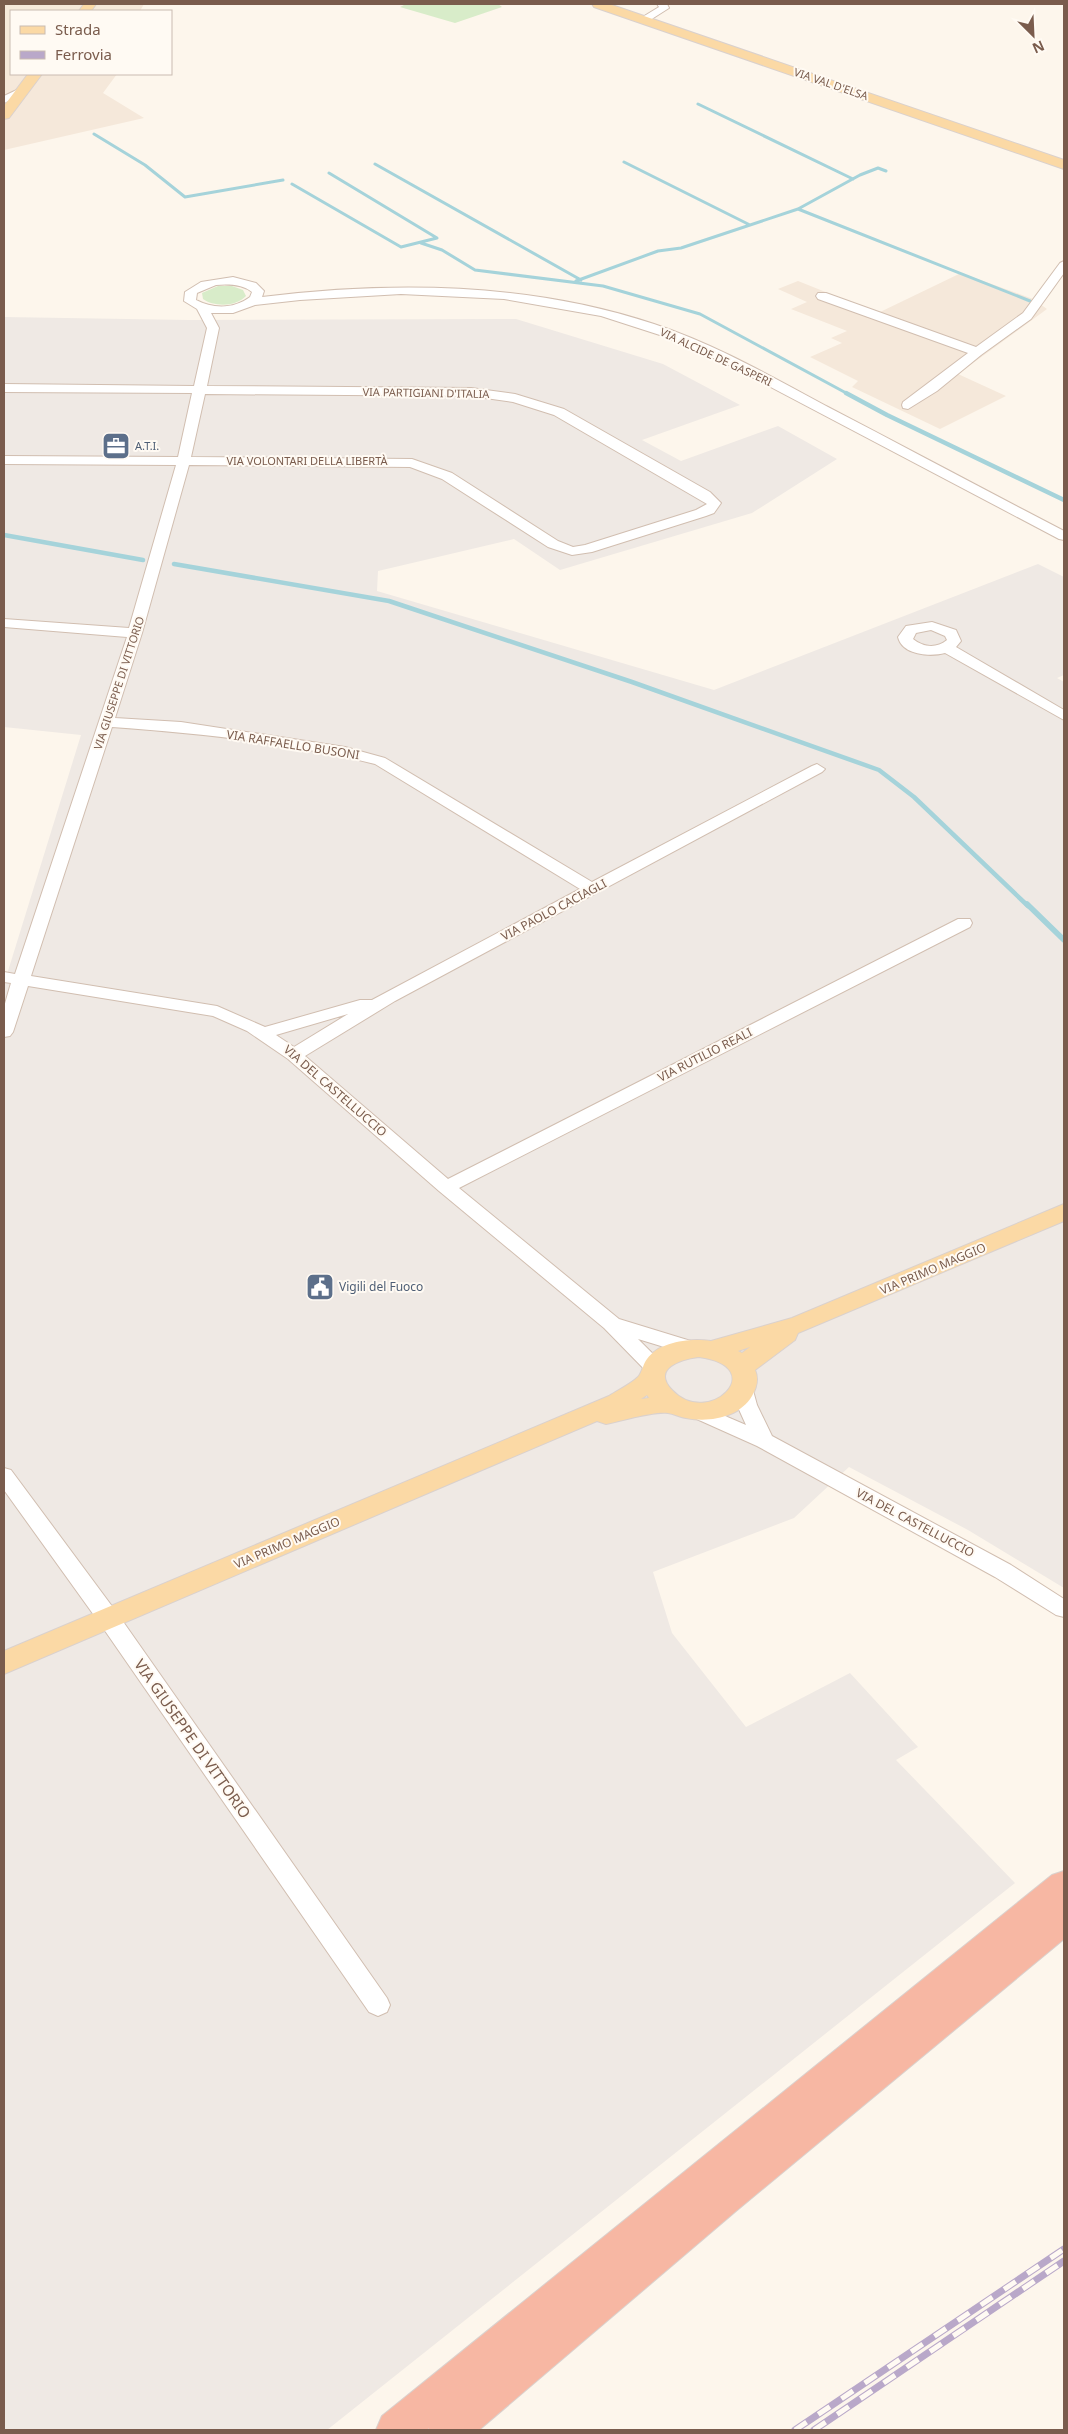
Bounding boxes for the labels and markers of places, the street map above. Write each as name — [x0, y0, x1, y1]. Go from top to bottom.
office icon: A.T.I. — [101, 431, 131, 461]
place label: A.T.I. — [135, 438, 159, 453]
public building icon: Vigili del Fuoco — [305, 1272, 335, 1302]
place label: Vigili del Fuoco — [339, 1278, 423, 1295]

